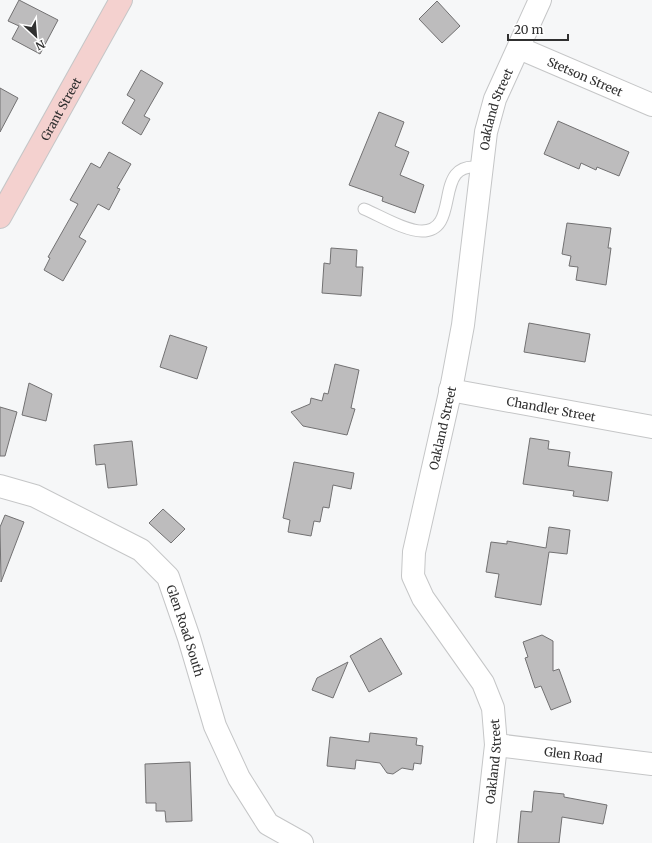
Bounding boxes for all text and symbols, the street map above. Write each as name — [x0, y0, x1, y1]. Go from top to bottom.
north arrow — [16, 16, 56, 56]
scale bar — [508, 16, 568, 42]
text: 20 m — [514, 22, 543, 37]
text: N — [33, 37, 47, 53]
street label: Stetson Street — [545, 54, 625, 99]
street label: Oakland Street — [476, 66, 516, 151]
street label: Grant Street — [37, 74, 84, 143]
street label: Oakland Street — [425, 384, 459, 471]
street label: Chandler Street — [506, 393, 597, 424]
street label: Glen Road South — [164, 583, 207, 678]
street label: Oakland Street — [482, 718, 504, 805]
street label: Glen Road — [543, 743, 603, 765]

